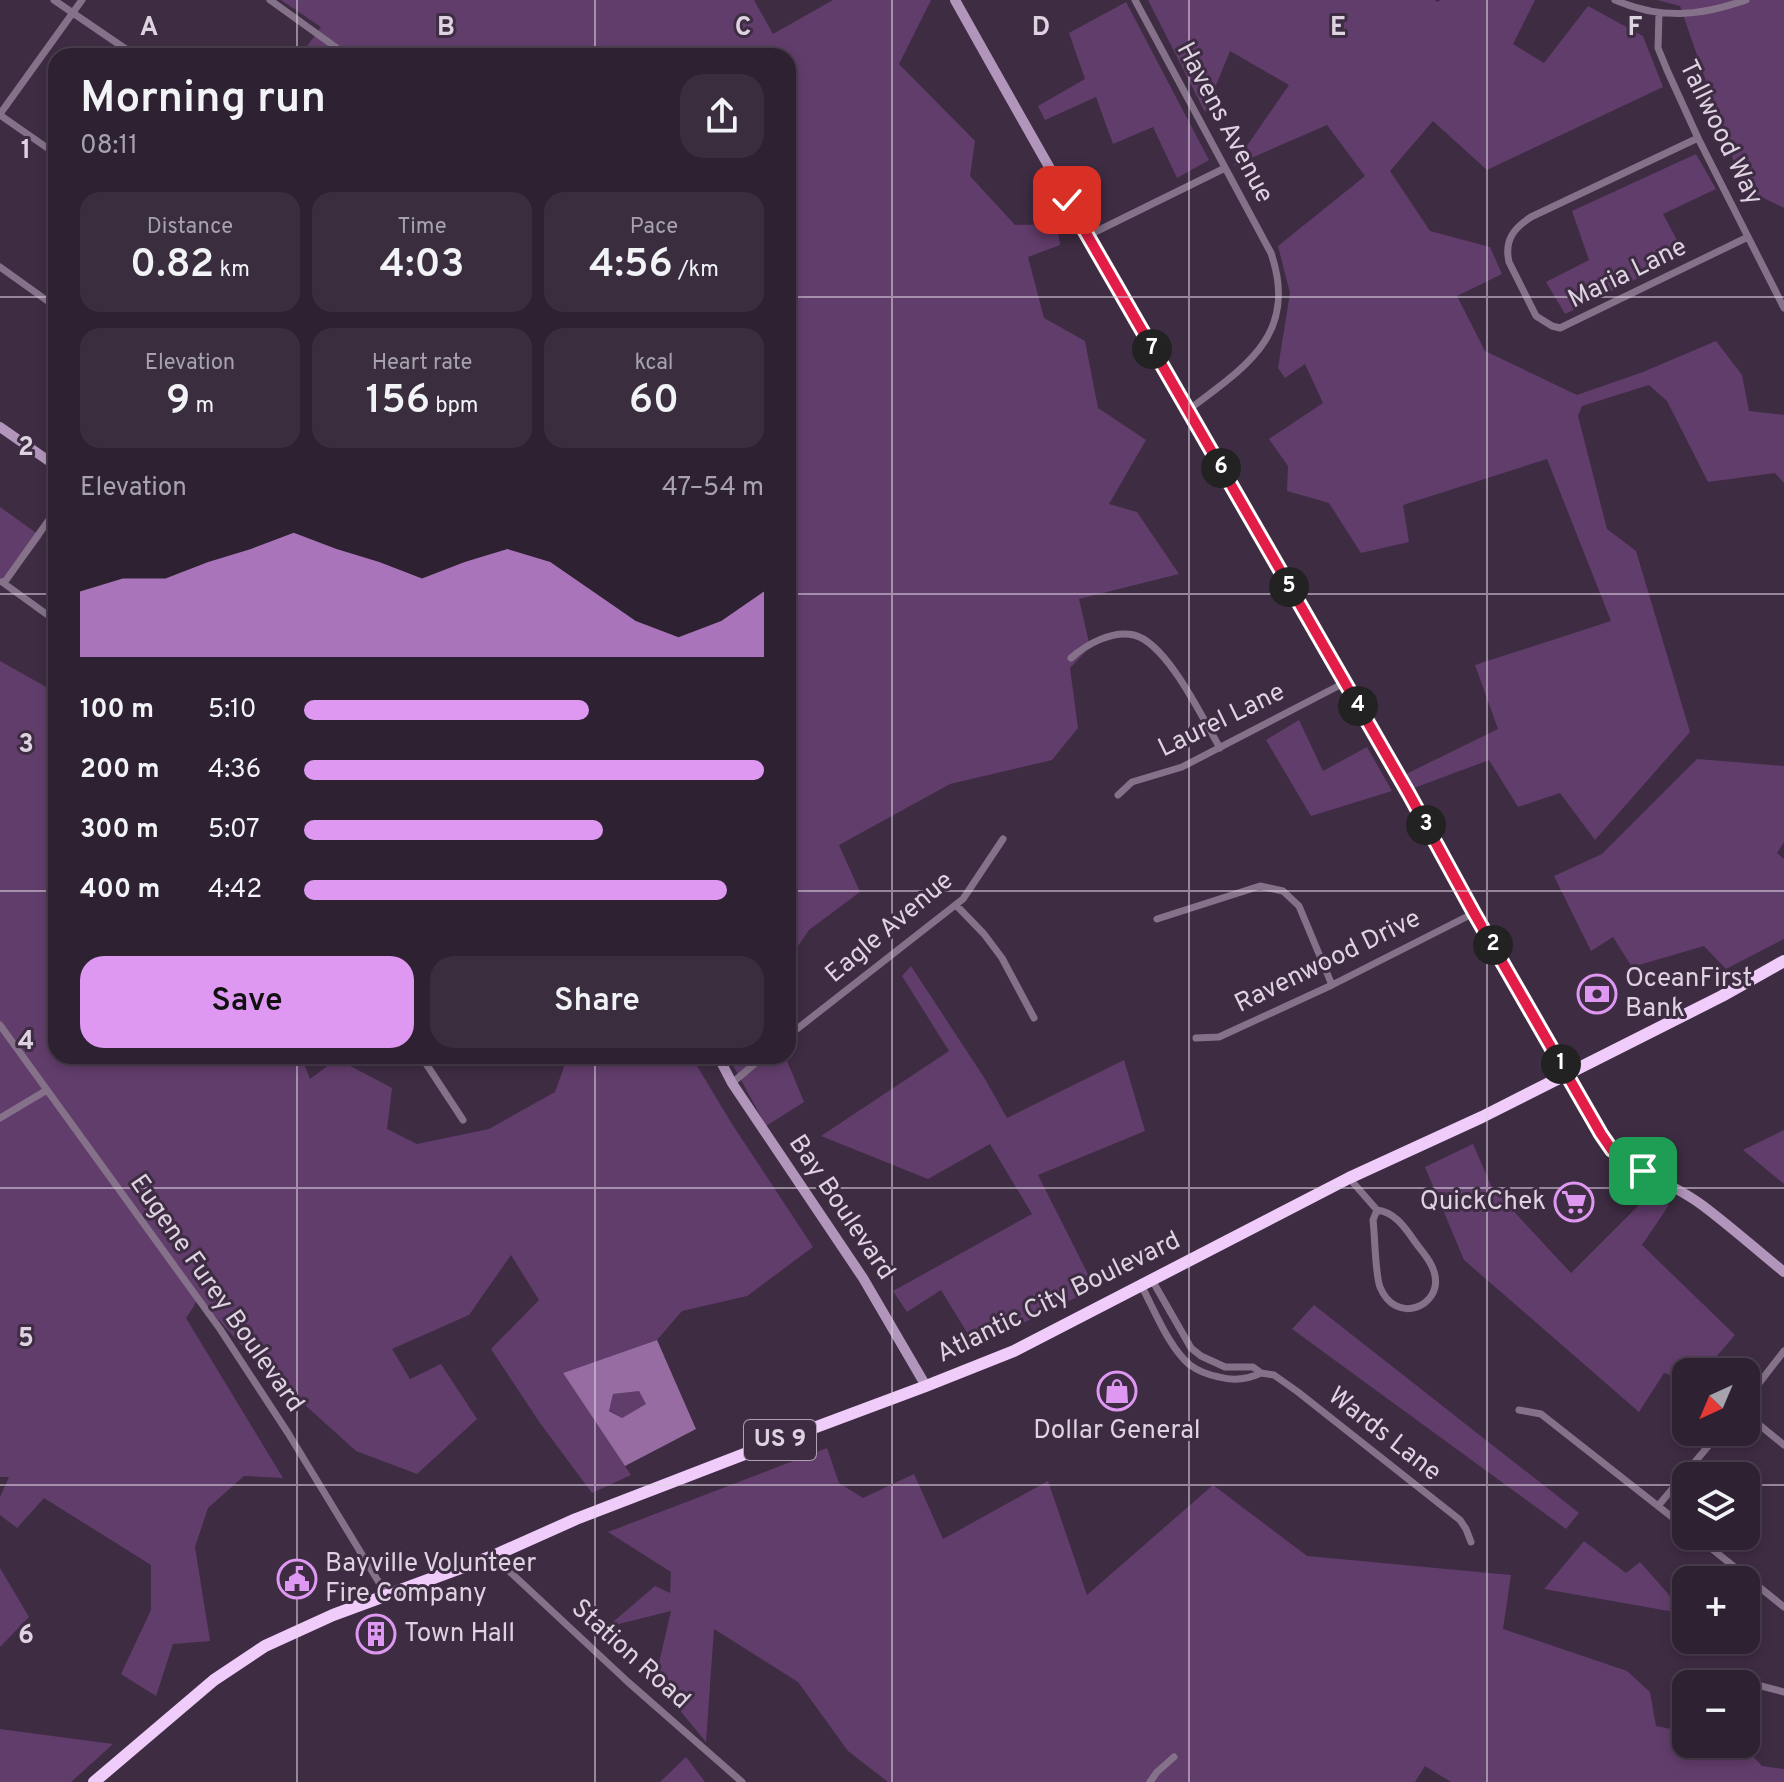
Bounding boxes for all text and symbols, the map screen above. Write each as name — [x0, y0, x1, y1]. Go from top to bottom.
text: A — [140, 12, 158, 45]
text: B — [437, 12, 455, 45]
text: C — [735, 12, 751, 45]
text: D — [1032, 12, 1050, 45]
text: E — [1330, 12, 1346, 45]
text: F — [1628, 12, 1643, 45]
street label: Havens Avenue — [1168, 37, 1280, 209]
street label: Tallwood Way — [1671, 55, 1769, 211]
text: Morning run — [80, 72, 326, 128]
button: share — [680, 74, 764, 158]
text: 08:11 — [80, 130, 138, 163]
text: 1 — [21, 135, 31, 168]
pin — [1033, 166, 1101, 234]
icon: check — [1045, 178, 1089, 222]
text: Distance — [147, 214, 233, 241]
text: Time — [397, 214, 447, 241]
text: Pace — [630, 214, 678, 241]
street label: Maria Lane — [1563, 231, 1693, 317]
text: 0.82 — [130, 241, 214, 291]
text: 4:03 — [379, 241, 465, 291]
text: 4:56 — [589, 241, 673, 291]
text: km — [214, 257, 250, 284]
text: /km — [673, 257, 719, 284]
pin: 7 — [1132, 329, 1172, 369]
text: 7 — [1146, 335, 1158, 362]
text: Elevation — [145, 350, 235, 377]
text: Heart rate — [372, 350, 472, 377]
text: kcal — [634, 350, 674, 377]
text: 9 — [166, 377, 190, 427]
text: 156 — [366, 377, 430, 427]
text: 60 — [629, 377, 679, 427]
text: m — [190, 393, 214, 420]
text: bpm — [430, 393, 478, 420]
text: 2 — [18, 432, 34, 465]
pin: 6 — [1201, 448, 1241, 488]
text: 6 — [1214, 454, 1228, 481]
text: Elevation — [80, 472, 187, 505]
text: 47–54 m — [662, 472, 764, 505]
pin: 5 — [1269, 567, 1309, 607]
text: 5 — [1282, 573, 1296, 600]
street label: Laurel Lane — [1153, 676, 1291, 766]
pin: 4 — [1338, 686, 1378, 726]
text: 4 — [1351, 692, 1365, 719]
text: 100 m — [80, 694, 154, 727]
text: 5:10 — [208, 694, 256, 727]
text: 3 — [18, 729, 34, 762]
text: 200 m — [80, 754, 159, 787]
text: 4:36 — [208, 754, 261, 787]
pin: 3 — [1406, 805, 1446, 845]
text: 3 — [1419, 811, 1433, 838]
text: 300 m — [80, 814, 159, 847]
text: 5:07 — [208, 814, 259, 847]
street label: Eagle Avenue — [819, 865, 961, 991]
text: 400 m — [80, 874, 160, 907]
text: 4:42 — [208, 874, 262, 907]
street label: Ravenwood Drive — [1230, 903, 1426, 1021]
pin: 2 — [1473, 925, 1513, 965]
text: 2 — [1486, 931, 1500, 958]
button: Save — [80, 956, 414, 1048]
button: Share — [430, 956, 764, 1048]
place label: OceanFirst Bank — [1625, 963, 1752, 1026]
bank icon: OceanFirst Bank — [1576, 973, 1618, 1015]
text: 4 — [18, 1026, 34, 1059]
pin: 1 — [1541, 1044, 1581, 1084]
text: 1 — [1557, 1050, 1565, 1077]
street label: Bay Boulevard — [780, 1129, 902, 1287]
pin — [1609, 1137, 1677, 1205]
icon: arrive — [1621, 1149, 1665, 1193]
street label: Eugene Furey Boulevard — [121, 1169, 311, 1419]
supermarket icon: QuickChek — [1553, 1181, 1595, 1223]
place label: QuickChek — [1420, 1186, 1546, 1219]
street label: Atlantic City Boulevard — [932, 1225, 1186, 1371]
text: 5 — [18, 1323, 34, 1356]
north arrow — [1672, 1358, 1760, 1446]
map controls — [1672, 1358, 1760, 1758]
shop icon: Dollar General — [1096, 1370, 1138, 1412]
street label: Wards Lane — [1321, 1380, 1447, 1490]
place label: Dollar General — [1033, 1415, 1201, 1448]
road number: US 9 — [744, 1420, 816, 1460]
button: layers — [1672, 1462, 1760, 1550]
place label: Bayville Volunteer Fire Company — [325, 1548, 536, 1611]
public building icon: Bayville Volunteer Fire Company — [276, 1558, 318, 1600]
button: + — [1672, 1566, 1760, 1654]
street label: Station Road — [563, 1593, 697, 1717]
building icon: Town Hall — [355, 1613, 397, 1655]
place label: Town Hall — [404, 1618, 515, 1651]
text: 6 — [18, 1620, 34, 1653]
button: − — [1672, 1670, 1760, 1758]

